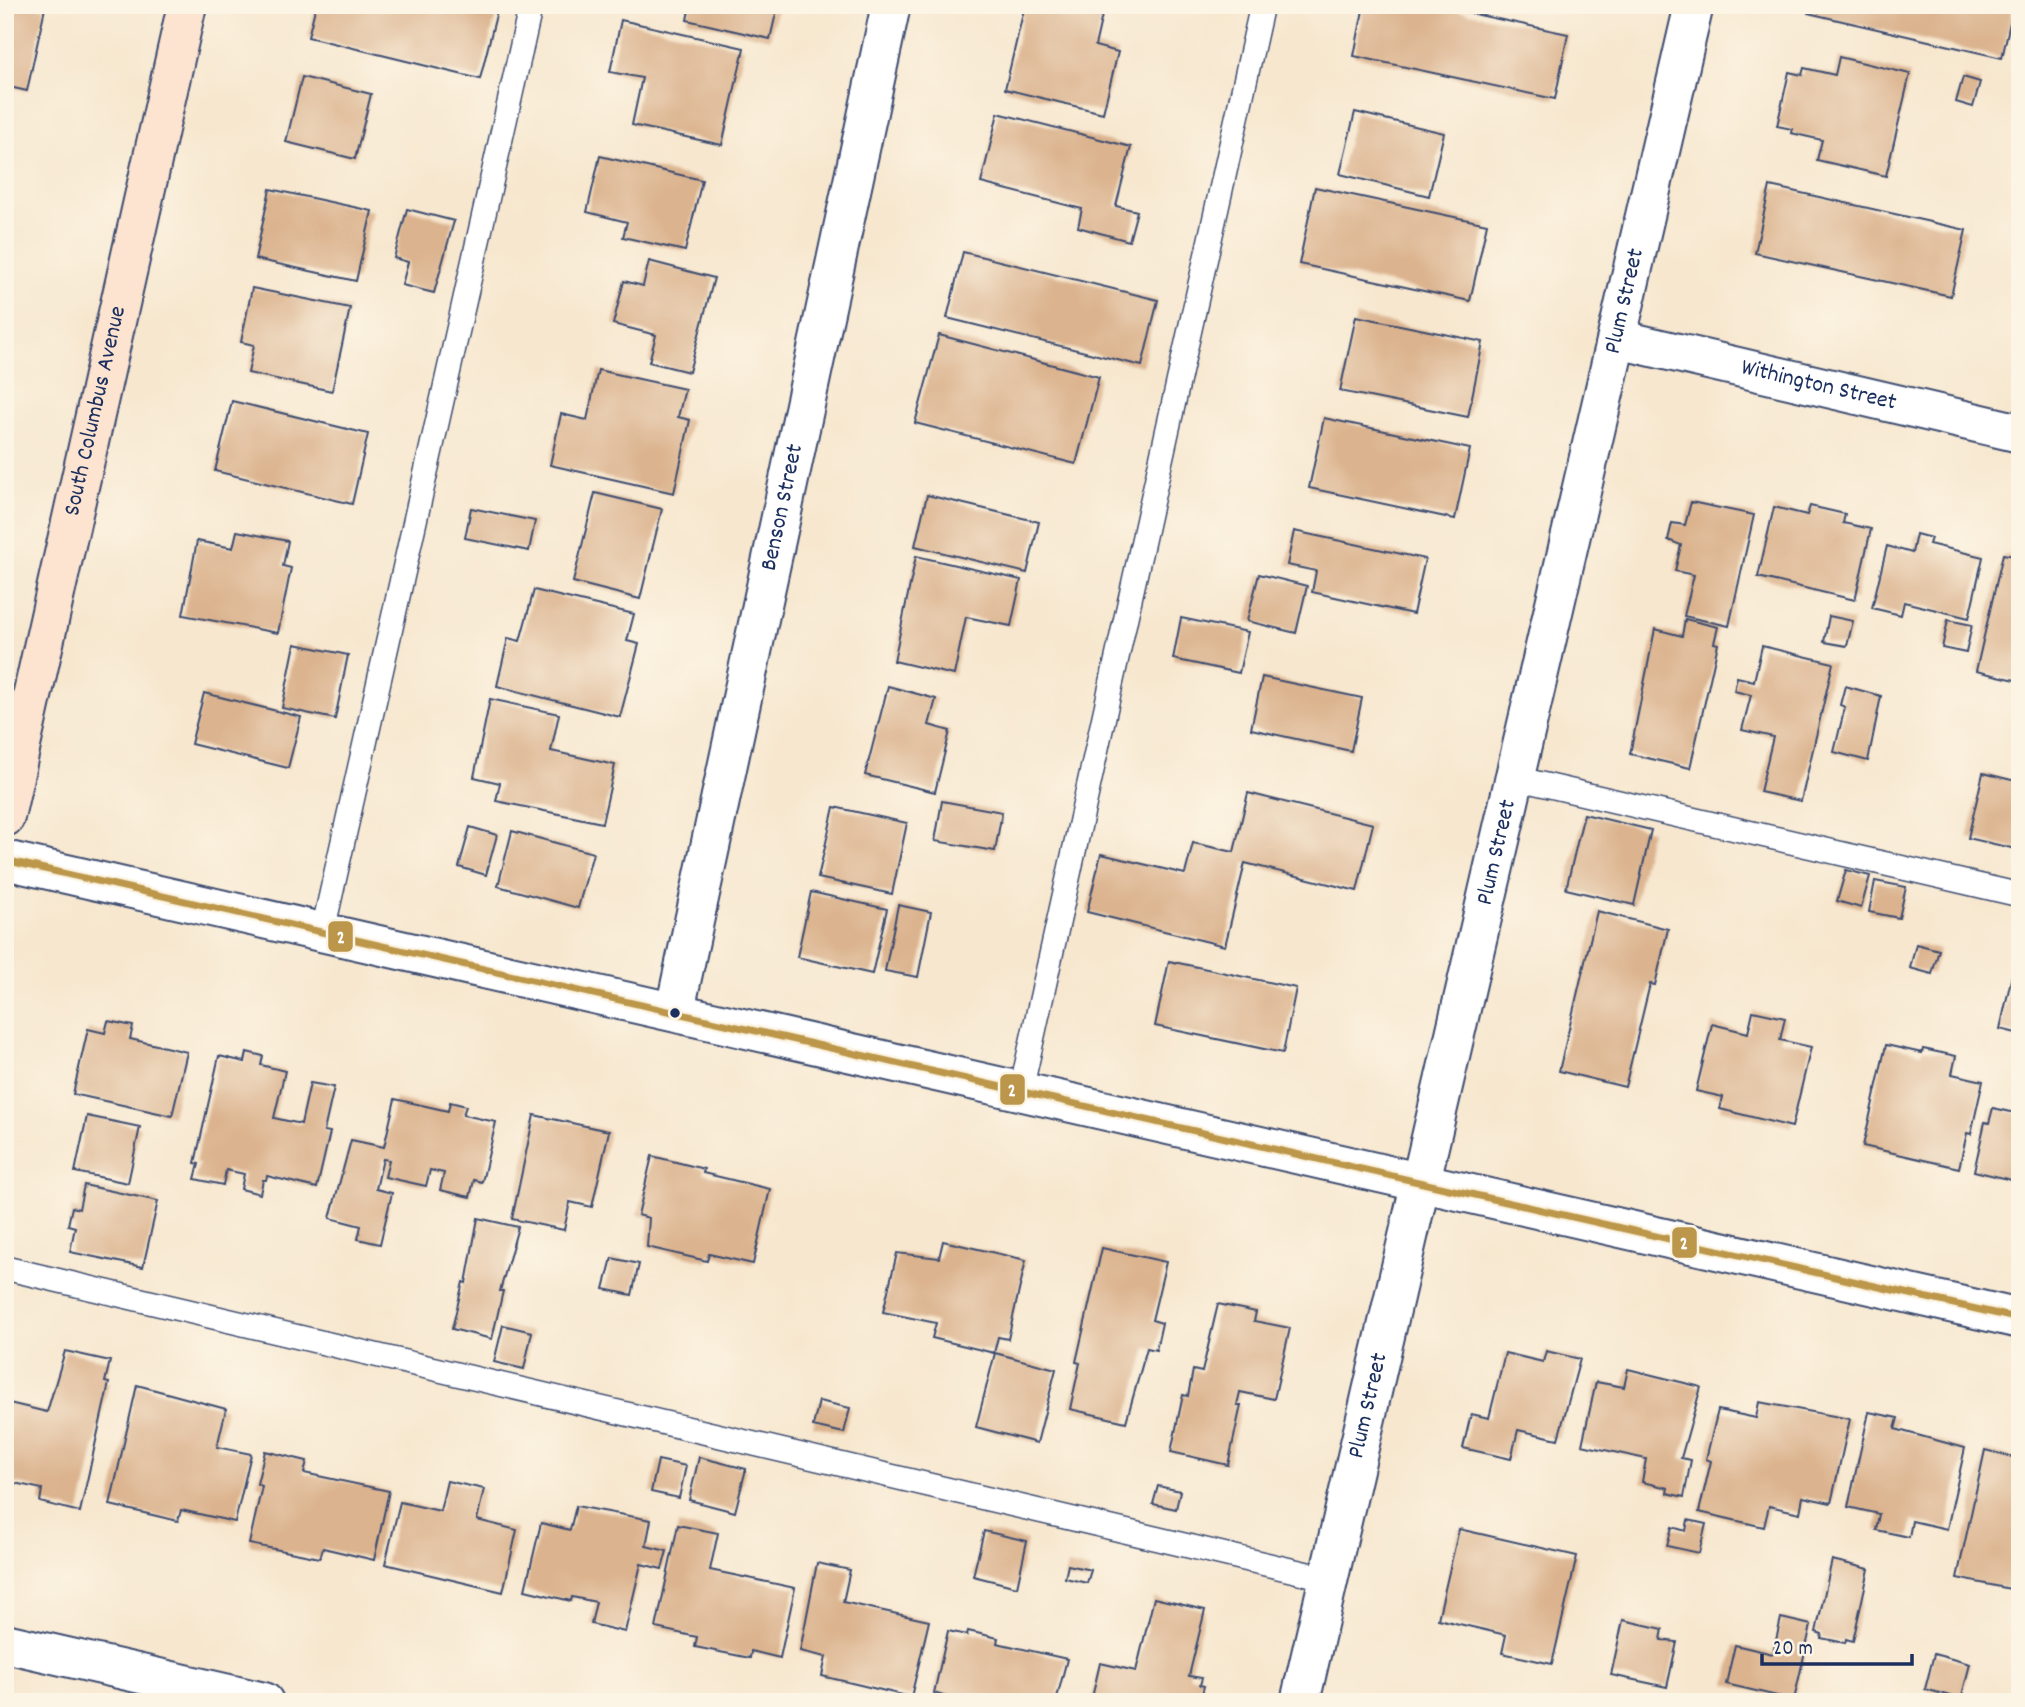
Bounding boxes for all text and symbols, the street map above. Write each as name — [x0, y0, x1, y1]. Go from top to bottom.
street label: Plum Street — [1597, 245, 1654, 357]
street label: South Columbus Avenue — [56, 303, 136, 519]
street label: Withington Street — [1738, 351, 1900, 421]
street label: Benson Street — [753, 441, 813, 574]
street label: Plum Street — [1469, 796, 1526, 909]
line badge: 2 — [327, 920, 354, 953]
text: 2 — [337, 926, 345, 953]
unlabelled marker — [668, 1006, 682, 1020]
line badge: 2 — [999, 1073, 1026, 1106]
text: 2 — [1008, 1079, 1016, 1106]
line badge: 2 — [1671, 1226, 1698, 1259]
text: 2 — [1680, 1232, 1688, 1259]
street label: Plum Street — [1340, 1350, 1397, 1462]
scale bar — [1762, 1623, 1913, 1667]
text: 20 m — [1773, 1635, 1813, 1665]

